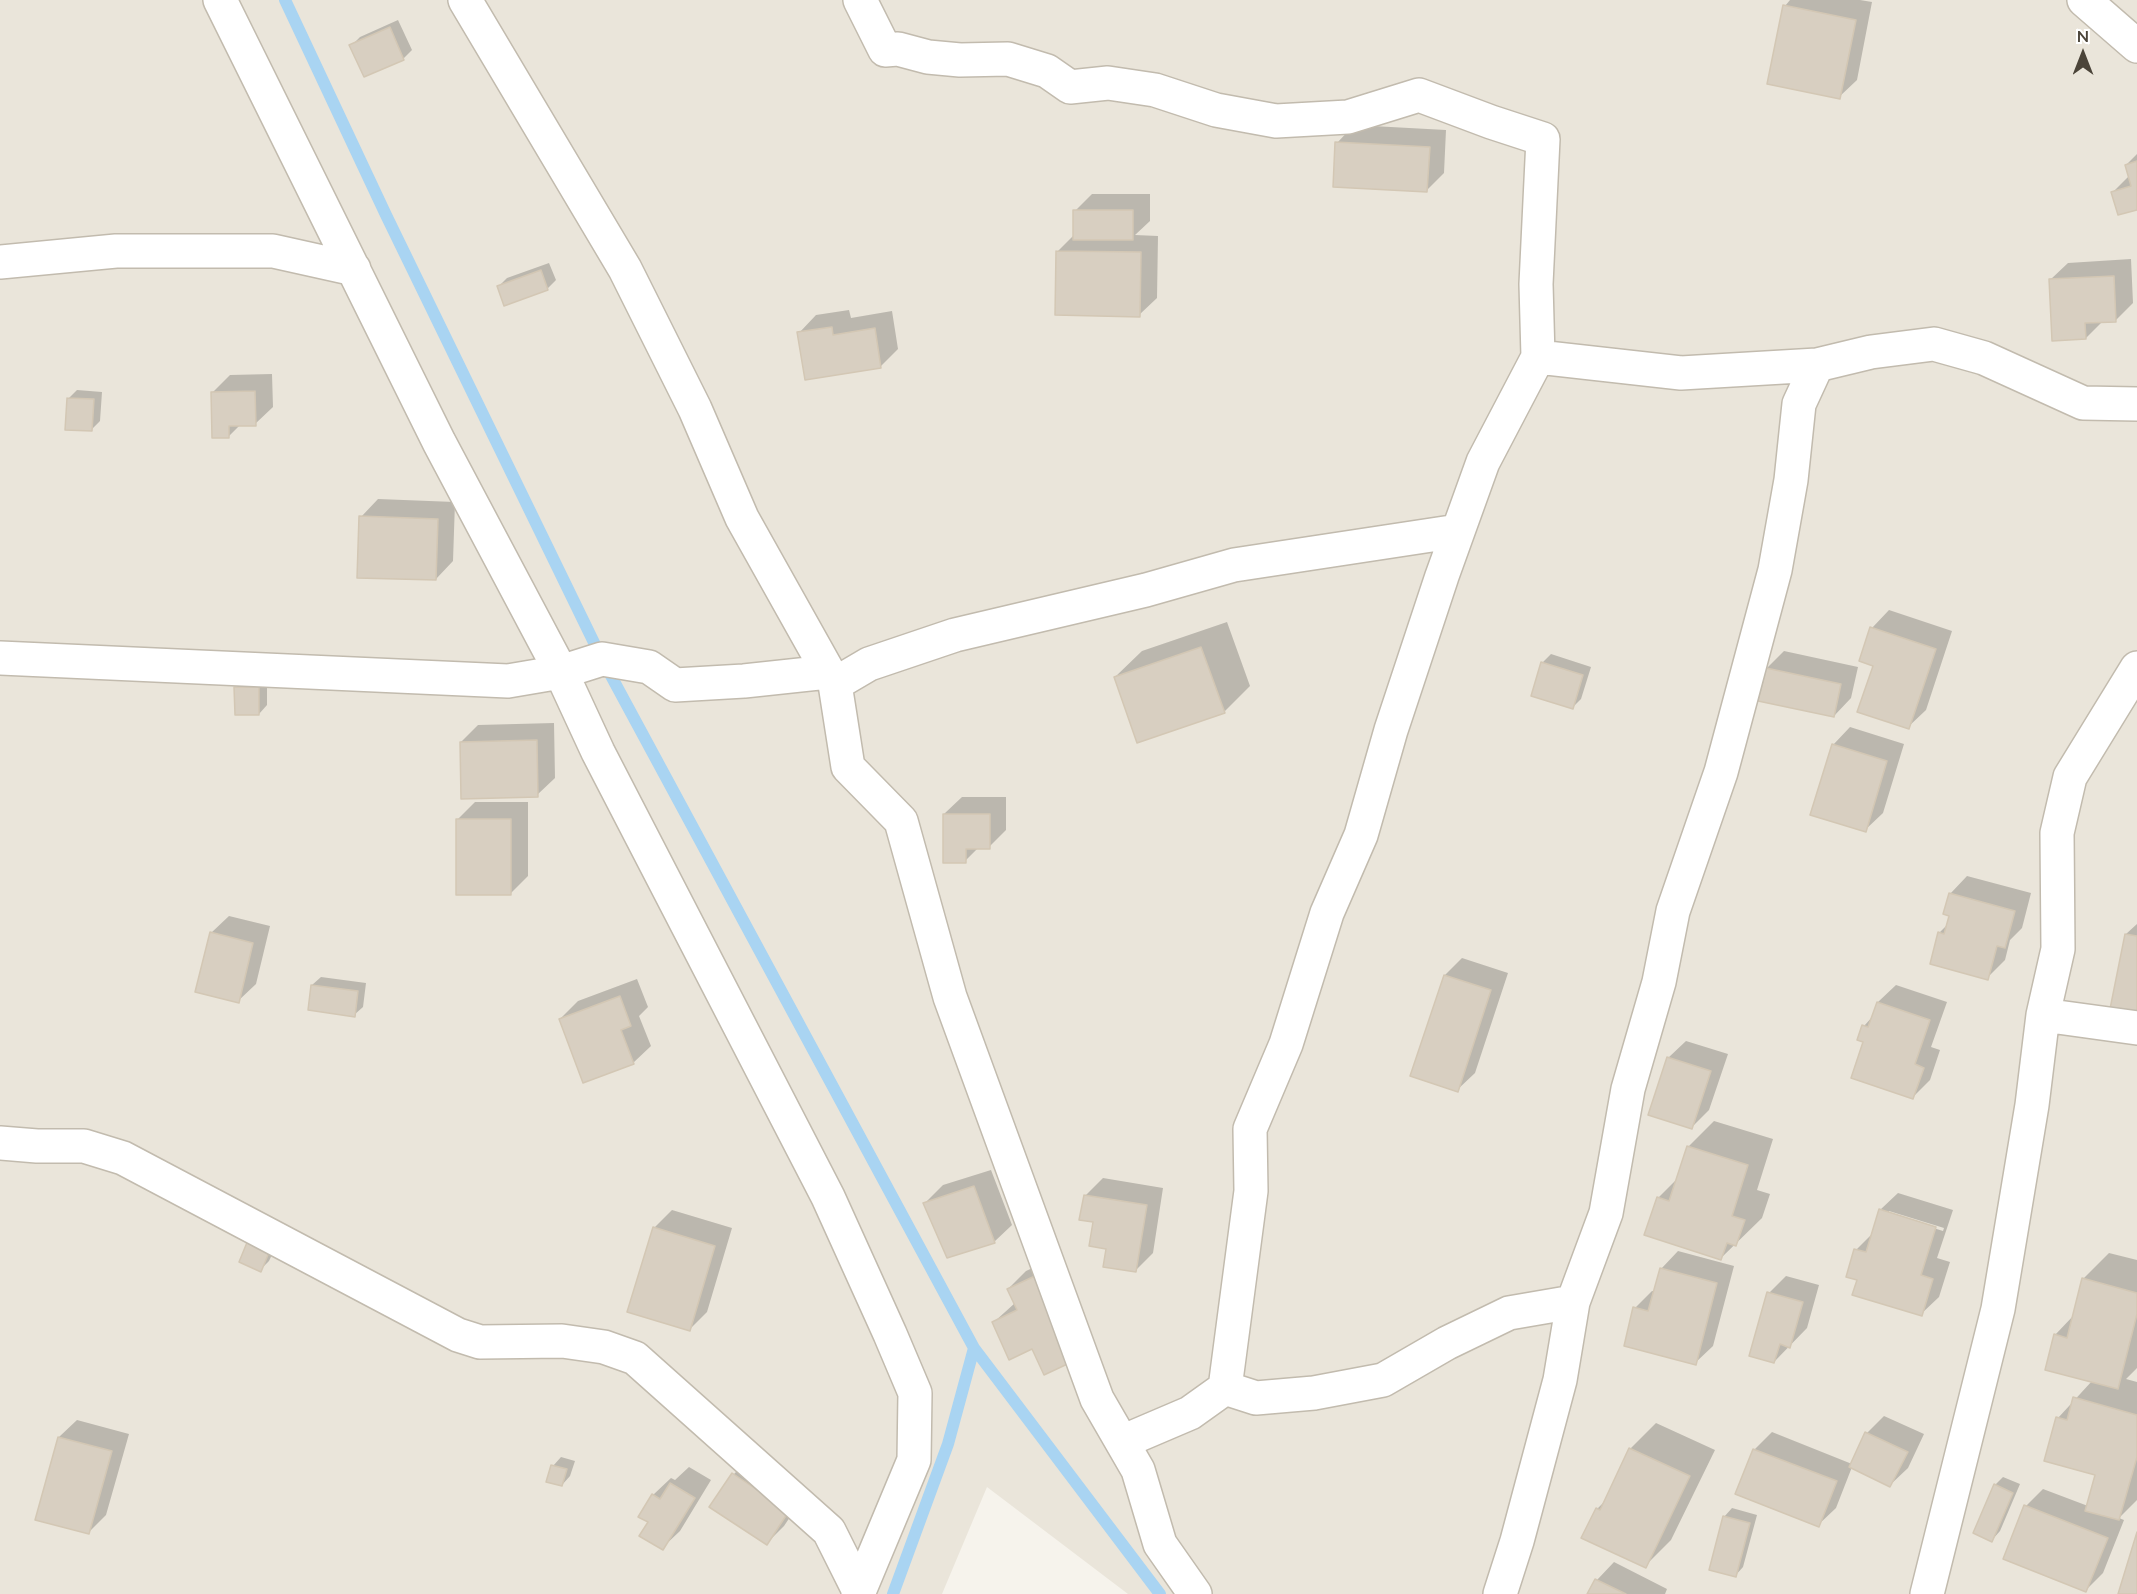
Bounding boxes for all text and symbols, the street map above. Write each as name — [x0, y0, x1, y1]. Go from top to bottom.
north arrow — [2053, 24, 2113, 84]
text: N — [2077, 26, 2089, 45]

